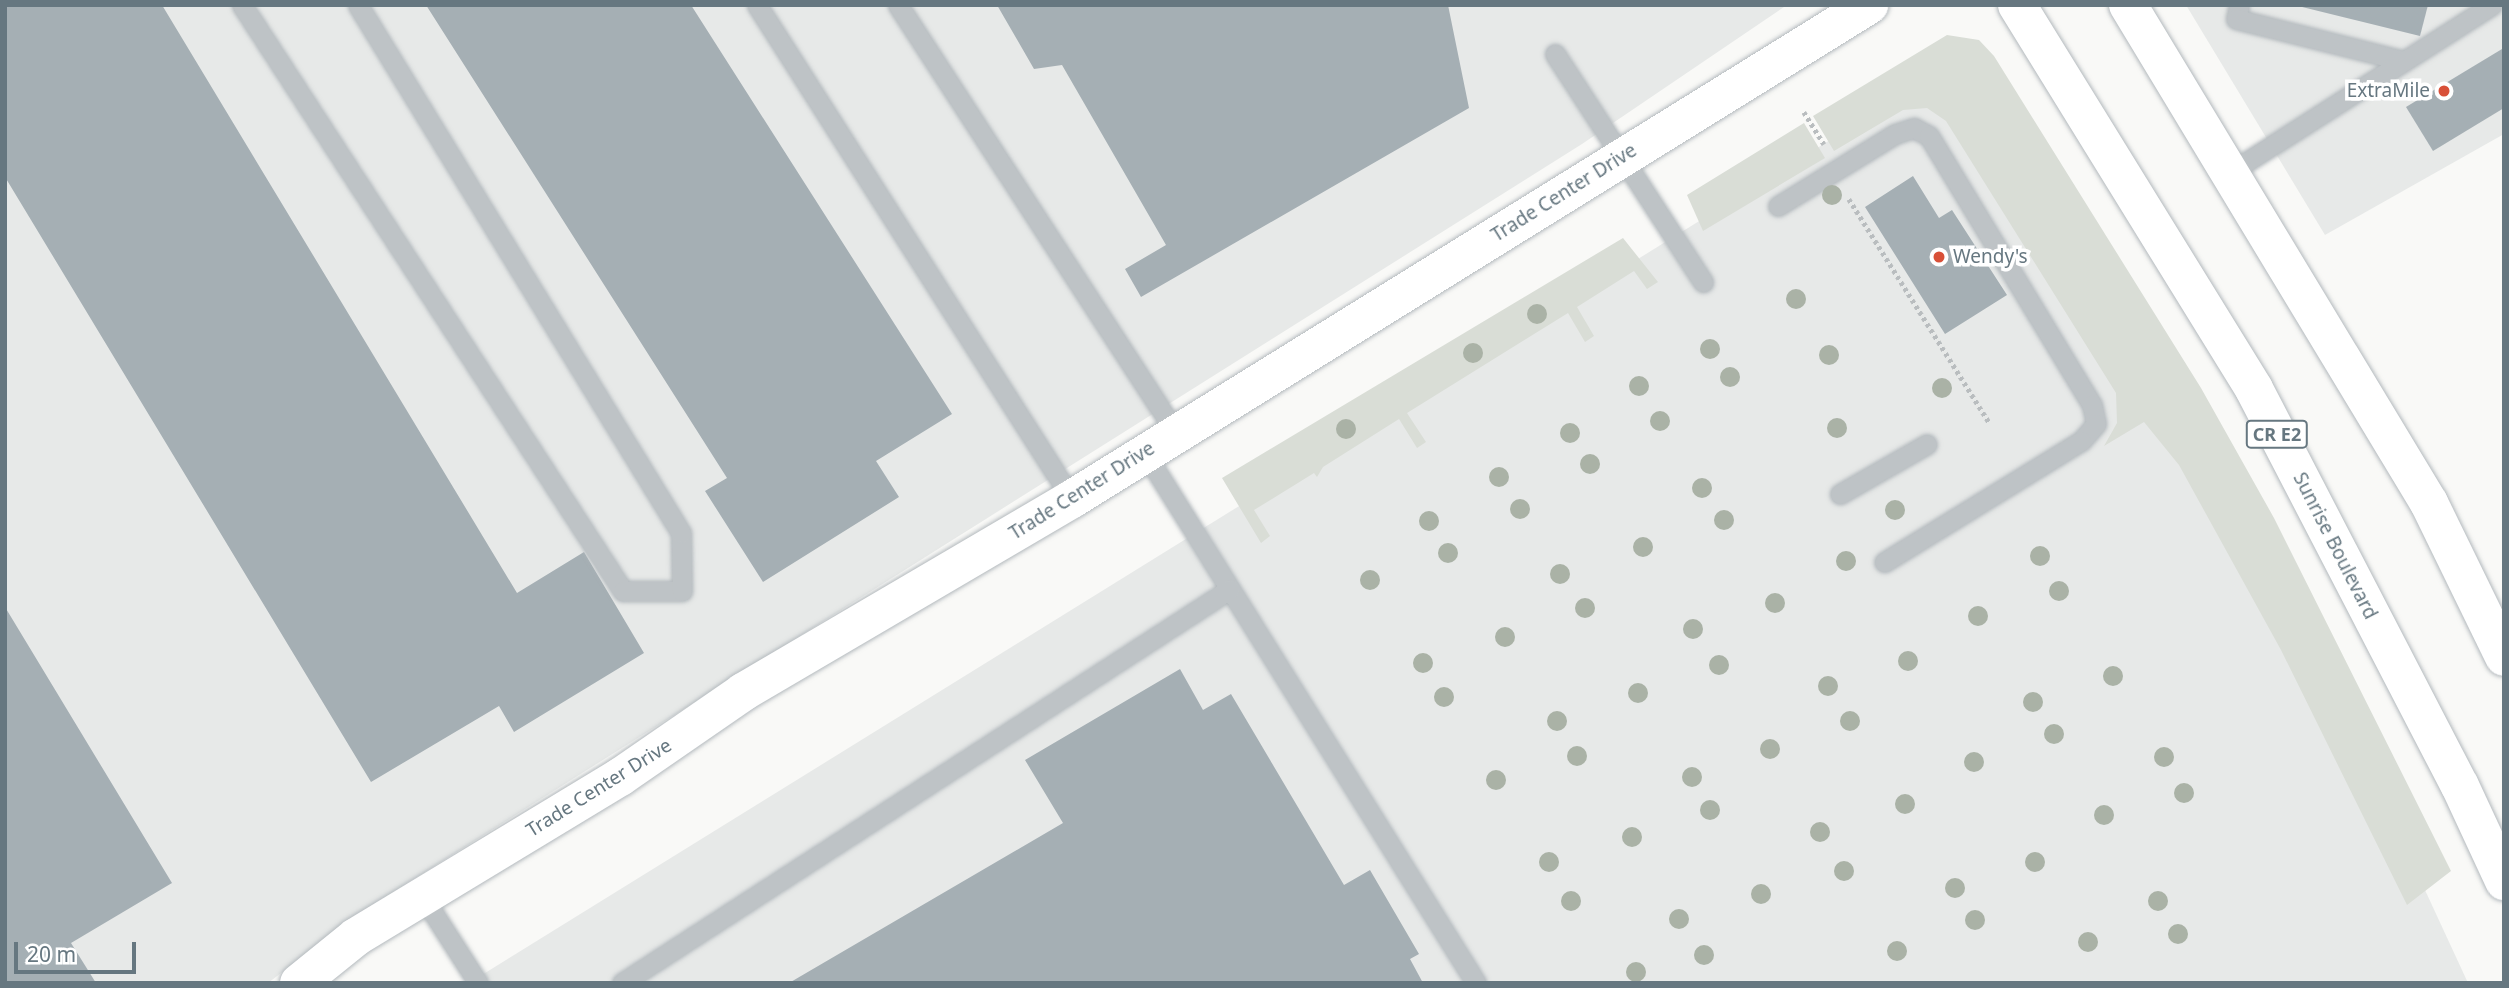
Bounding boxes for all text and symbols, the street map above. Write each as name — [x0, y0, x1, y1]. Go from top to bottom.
place label: ExtraMile — [2347, 80, 2430, 102]
marker: ExtraMile — [2436, 83, 2452, 99]
street label: Trade Center Drive — [1487, 139, 1641, 247]
place label: Wendy's — [1953, 246, 2028, 268]
marker: Wendy's — [1931, 249, 1947, 265]
road number: CR E2 — [2246, 420, 2308, 448]
street label: Trade Center Drive — [1005, 437, 1159, 545]
street label: Sunrise Boulevard — [2288, 469, 2382, 623]
street label: Trade Center Drive — [522, 734, 676, 842]
scale bar — [18, 928, 140, 972]
text: 20 m — [27, 940, 76, 968]

